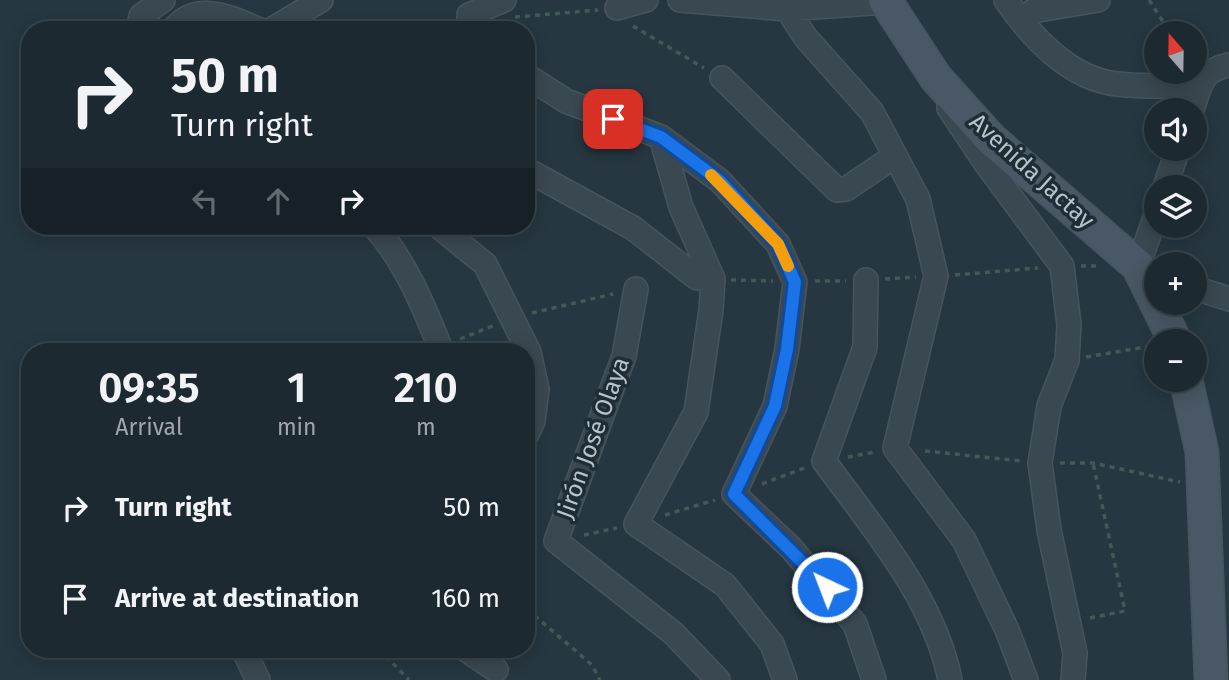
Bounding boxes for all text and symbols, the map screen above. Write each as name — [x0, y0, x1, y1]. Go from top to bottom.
north arrow — [1144, 21, 1208, 84]
map controls — [1144, 21, 1207, 392]
text: 50 m — [171, 46, 279, 105]
icon: right — [56, 49, 147, 140]
pin — [583, 89, 643, 149]
button: sound — [1144, 98, 1207, 161]
icon: arrive — [594, 100, 632, 138]
text: Turn right — [171, 106, 313, 144]
street label: Avenida Jactay — [964, 108, 1100, 234]
button: layers — [1144, 175, 1207, 238]
icon: left — [186, 182, 224, 220]
icon: ahead — [259, 182, 297, 220]
icon: right — [332, 182, 370, 220]
button: + — [1144, 252, 1207, 315]
button: − — [1144, 329, 1207, 392]
street label: Jirón José Olaya — [551, 353, 635, 523]
text: 09:35 — [98, 363, 200, 413]
text: 1 — [287, 363, 306, 413]
text: 210 — [394, 363, 458, 413]
text: Arrival — [115, 413, 183, 441]
text: min — [277, 413, 317, 441]
text: m — [416, 413, 436, 441]
icon: right — [56, 489, 94, 527]
text: Turn right — [115, 492, 232, 523]
text: 50 m — [443, 492, 500, 523]
position arrow — [790, 550, 864, 624]
icon: arrive — [56, 580, 94, 618]
text: Arrive at destination — [115, 583, 359, 614]
text: 160 m — [431, 583, 500, 614]

